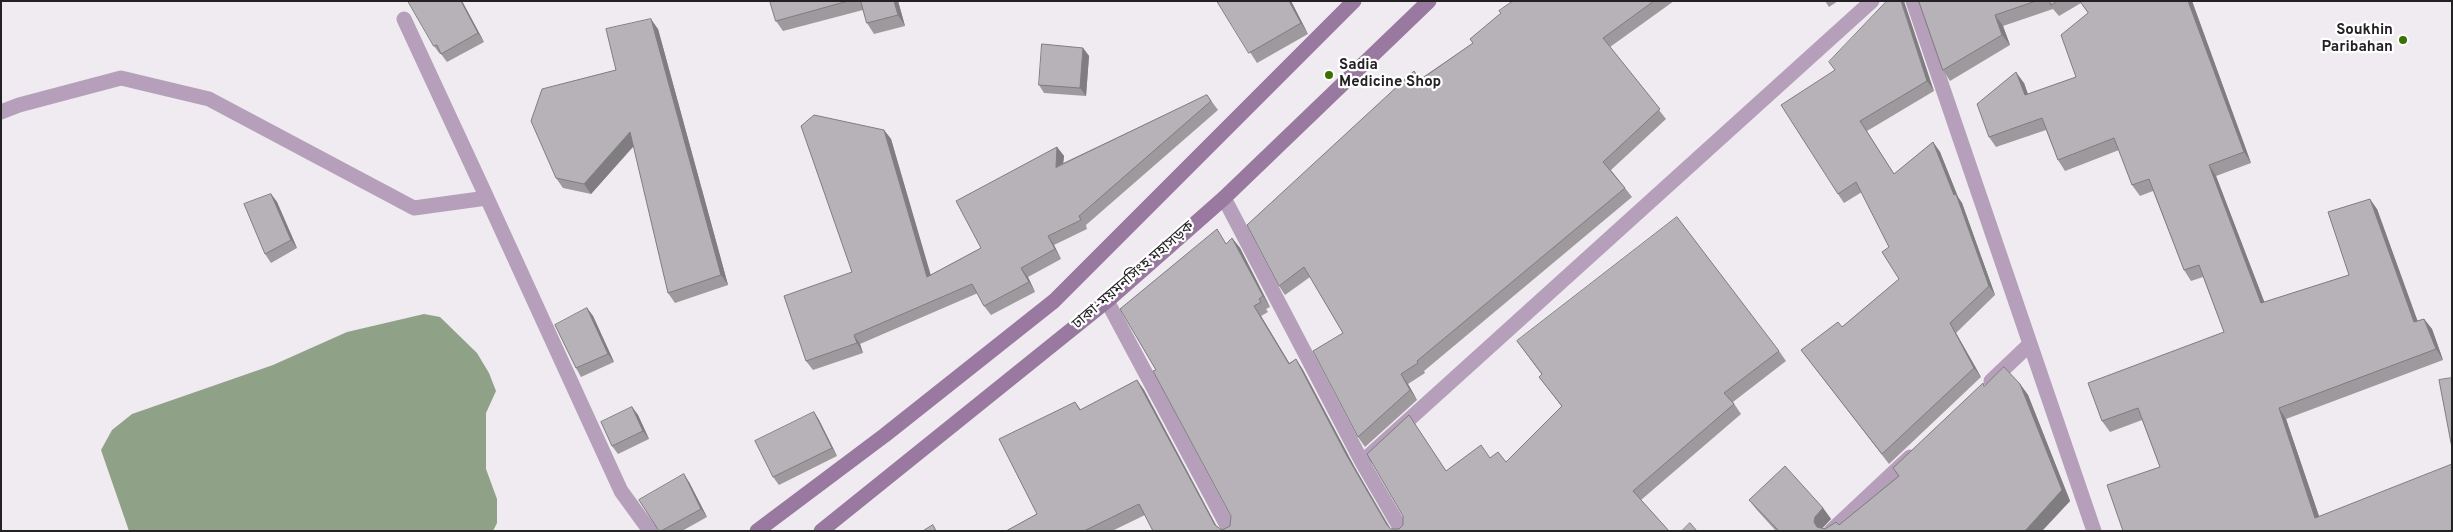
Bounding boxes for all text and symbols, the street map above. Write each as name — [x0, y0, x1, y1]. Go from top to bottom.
place label: Soukhin Paribahan — [2322, 22, 2393, 57]
marker: Soukhin Paribahan — [2397, 34, 2409, 46]
place label: Sadia Medicine Shop — [1339, 57, 1441, 92]
marker: Sadia Medicine Shop — [1323, 69, 1335, 81]
street label: ঢাকা-ময়মনসিংহ মহাসড়ক — [1069, 218, 1199, 334]

